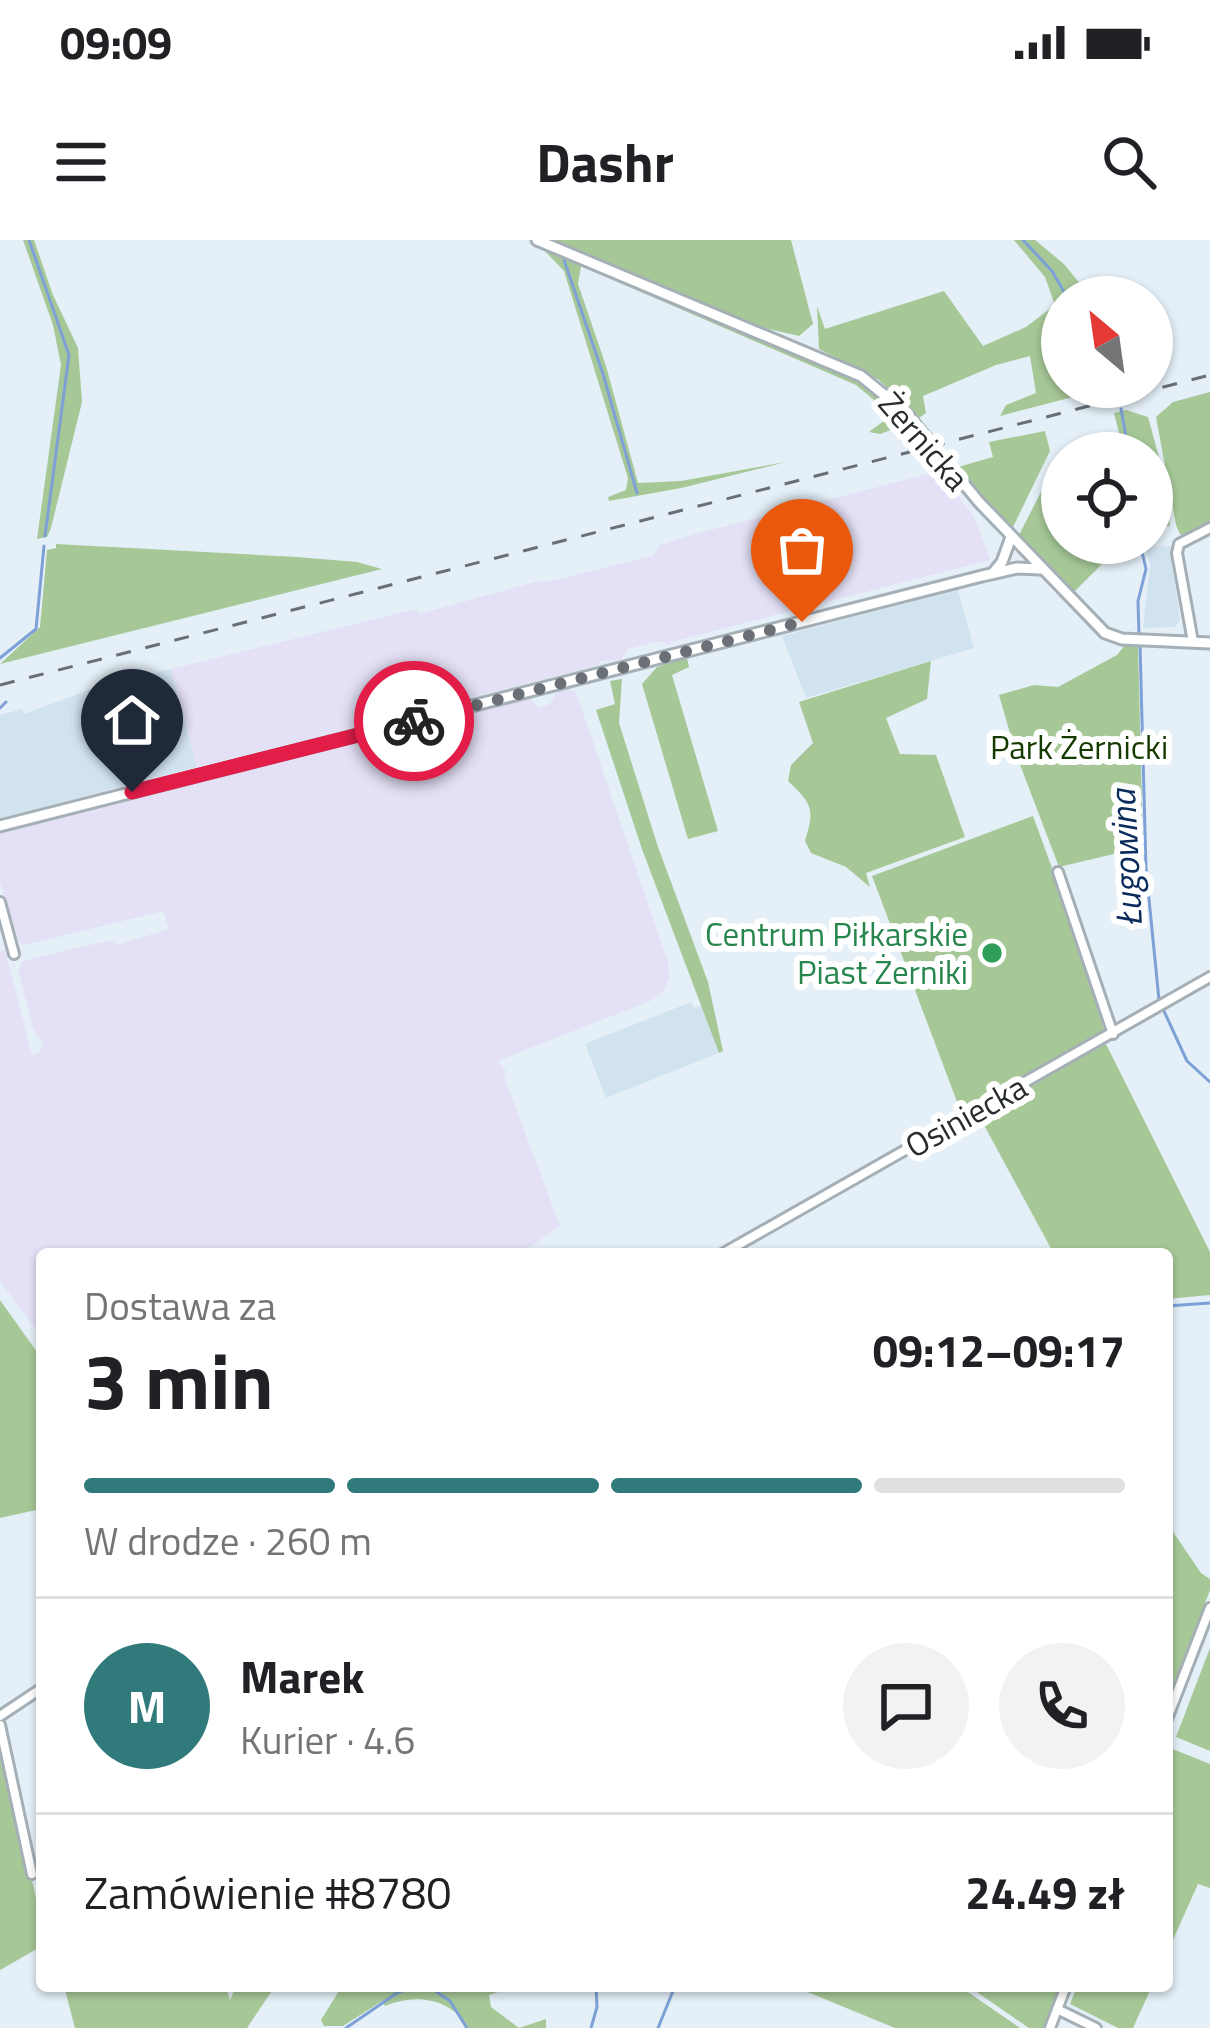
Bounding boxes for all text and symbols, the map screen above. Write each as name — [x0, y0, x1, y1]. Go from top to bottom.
text: 09:09 — [60, 8, 172, 76]
text: Dashr — [536, 121, 674, 203]
icon: menu — [48, 129, 114, 195]
icon: search — [1096, 129, 1162, 195]
north arrow — [1041, 276, 1173, 408]
map controls — [1041, 276, 1173, 564]
street label: Żernicka — [867, 380, 981, 502]
button: locate — [1041, 432, 1173, 564]
pin — [751, 499, 853, 622]
icon: bag — [769, 517, 835, 583]
courier — [354, 661, 474, 781]
pin — [81, 669, 183, 792]
icon: home — [99, 687, 165, 753]
icon: bike — [381, 688, 447, 754]
park label: Park Żernicki — [990, 722, 1168, 772]
water label: Ługowina — [1094, 786, 1156, 928]
place label: Centrum Piłkarskie Piast Żerniki — [705, 909, 968, 997]
marker: Centrum Piłkarskie Piast Żerniki — [979, 940, 1005, 966]
street label: Osiniecka — [896, 1062, 1036, 1170]
text: Dostawa za — [84, 1276, 276, 1335]
text: 09:12–09:17 — [873, 1316, 1125, 1384]
text: 3 min — [84, 1321, 274, 1439]
text: W drodze · 260 m — [84, 1511, 372, 1570]
text: Marek — [240, 1642, 364, 1710]
button: chat — [843, 1643, 969, 1769]
button: phone — [999, 1643, 1125, 1769]
text: M — [128, 1672, 166, 1740]
text: Kurier · 4.6 — [240, 1710, 415, 1769]
text: Zamówienie #8780 — [84, 1858, 451, 1926]
text: 24.49 zł — [965, 1858, 1125, 1926]

